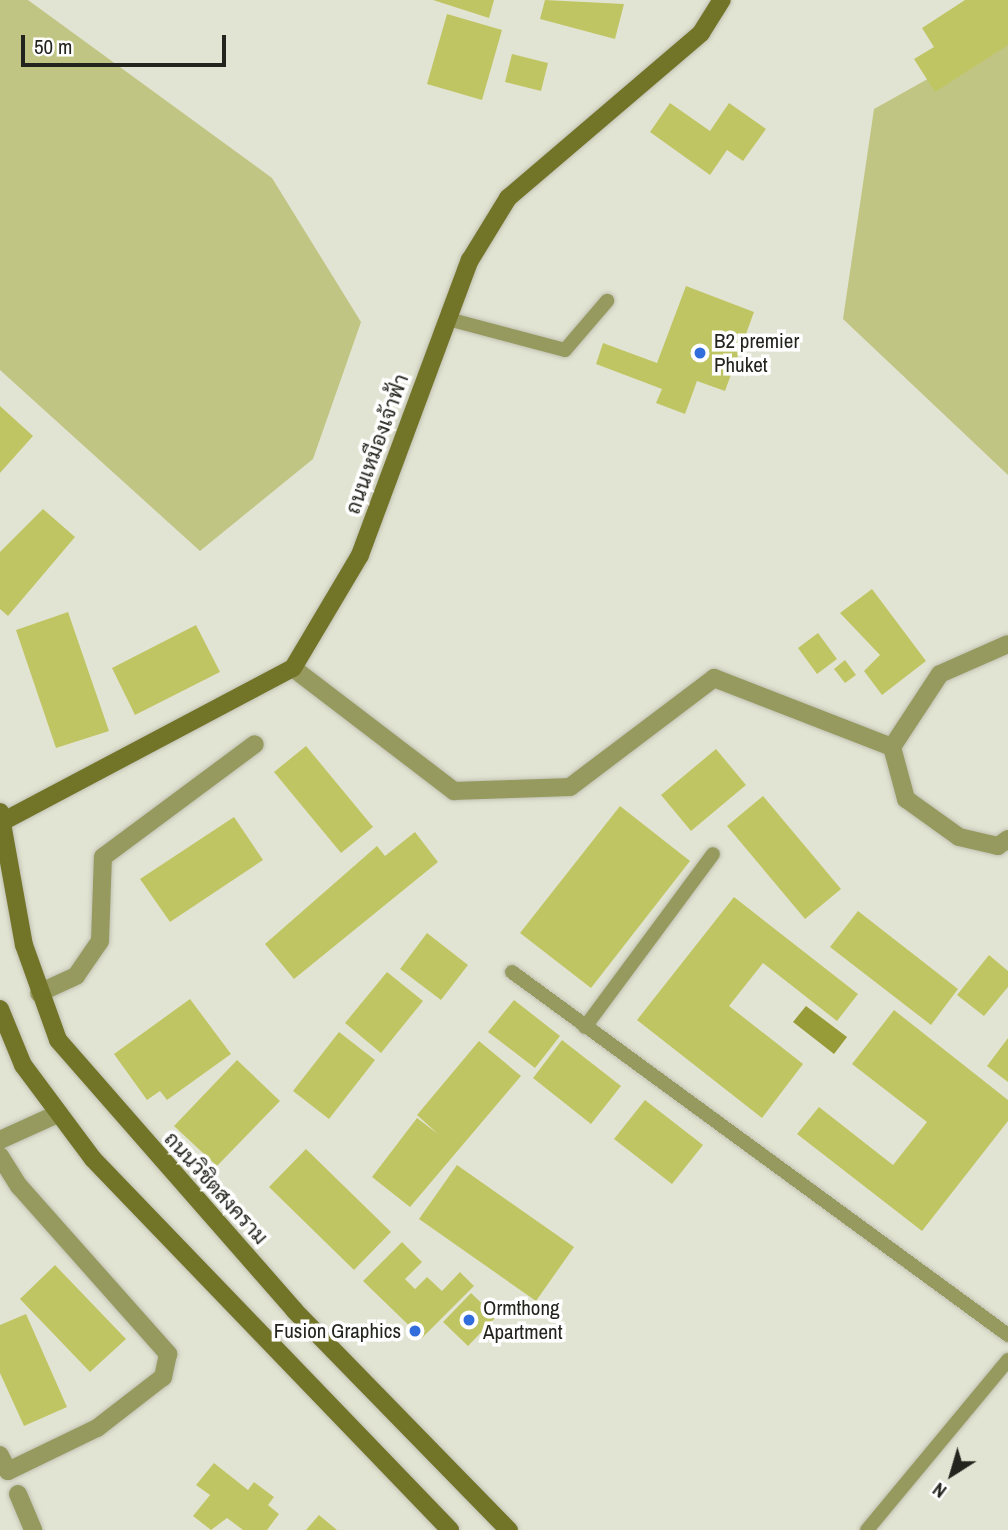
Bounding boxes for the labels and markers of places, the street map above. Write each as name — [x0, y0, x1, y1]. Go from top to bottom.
place label: B2 premier Phuket — [714, 328, 799, 378]
marker: B2 premier Phuket — [692, 345, 708, 361]
place label: Ormthong Apartment — [483, 1295, 562, 1345]
marker: Ormthong Apartment — [461, 1312, 477, 1328]
place label: Fusion Graphics — [274, 1318, 401, 1344]
marker: Fusion Graphics — [407, 1323, 423, 1339]

